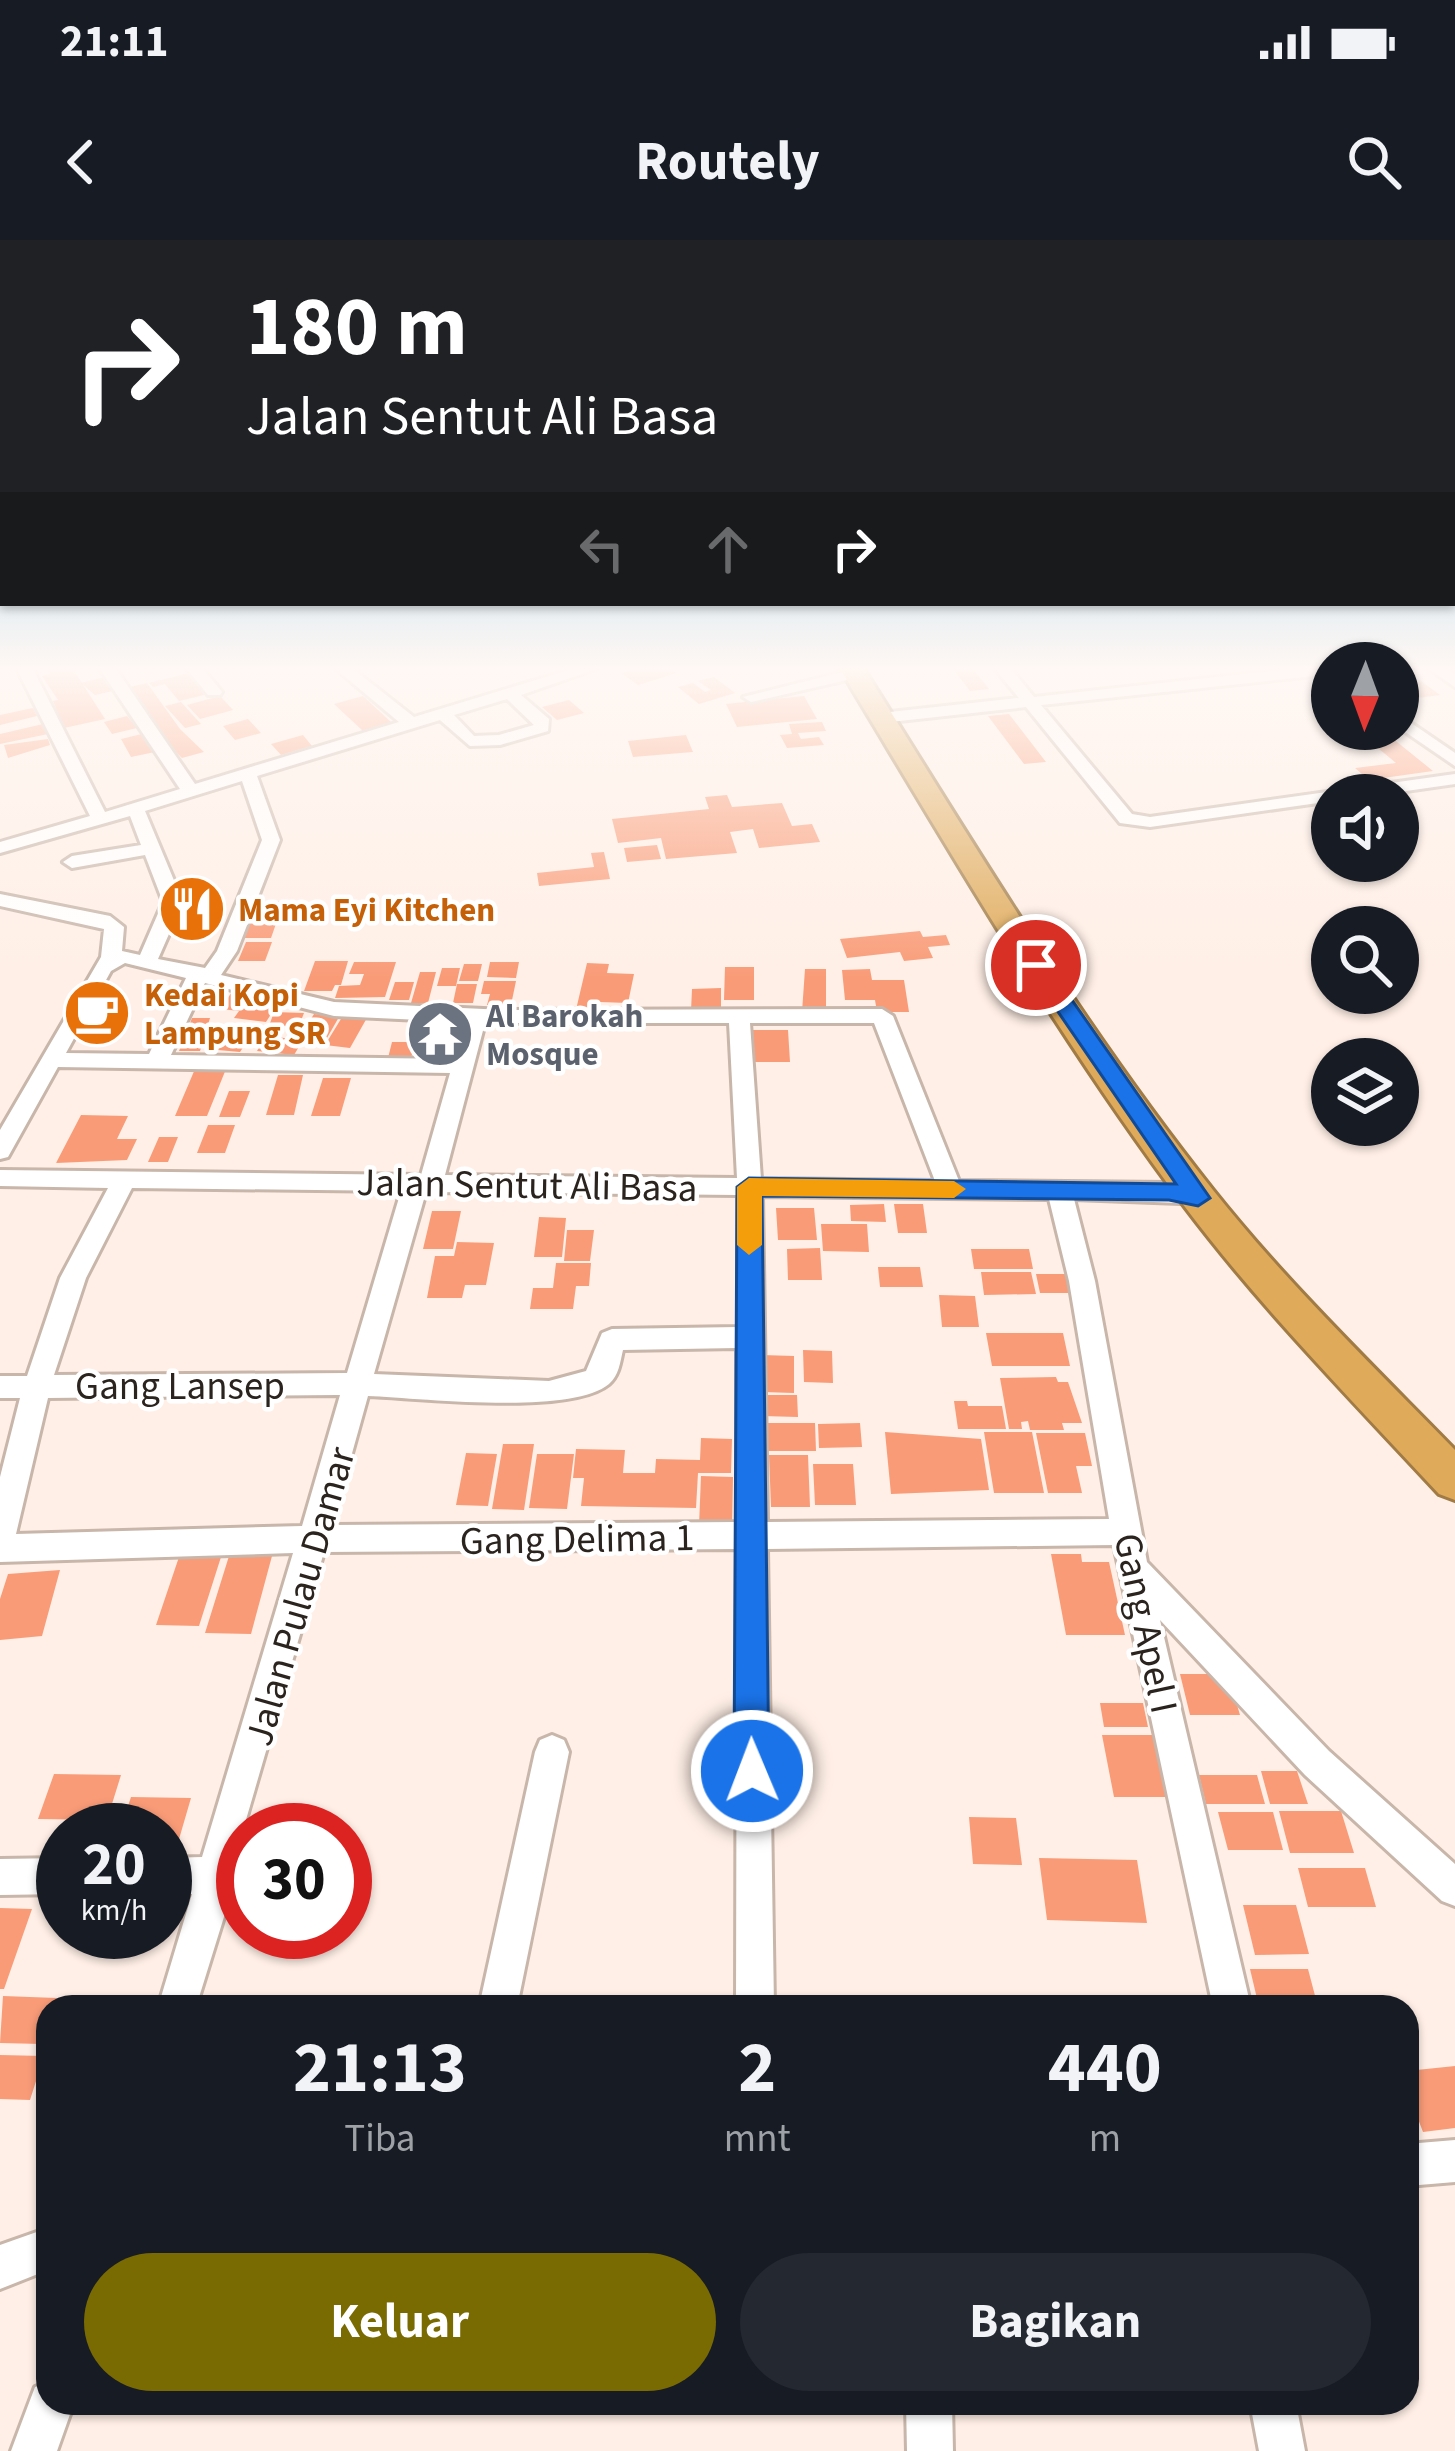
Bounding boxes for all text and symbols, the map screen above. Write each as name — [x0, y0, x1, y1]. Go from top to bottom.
text: 21:11 — [60, 10, 169, 74]
text: Routely — [635, 124, 820, 201]
icon: back — [48, 129, 114, 195]
icon: search — [1341, 129, 1407, 195]
text: 180 m — [246, 268, 468, 388]
icon: right — [48, 288, 204, 444]
text: Jalan Sentut Ali Basa — [246, 379, 718, 456]
icon: left — [569, 516, 635, 582]
icon: ahead — [695, 516, 761, 582]
icon: right — [821, 516, 887, 582]
north arrow — [1311, 642, 1419, 750]
map controls — [1311, 642, 1419, 1146]
button: sound — [1311, 774, 1419, 882]
restaurant icon: Mama Eyi Kitchen — [157, 874, 227, 944]
place label: Mama Eyi Kitchen — [238, 887, 495, 934]
button: search — [1311, 906, 1419, 1014]
pin — [985, 914, 1087, 1016]
icon: arrive — [1003, 932, 1069, 998]
place label: Kedai Kopi Lampung SR — [144, 972, 326, 1057]
cafe icon: Kedai Kopi Lampung SR — [62, 978, 132, 1048]
place label: Al Barokah Mosque — [485, 993, 643, 1078]
temple icon: Al Barokah Mosque — [405, 999, 475, 1069]
button: layers — [1311, 1038, 1419, 1146]
street label: Jalan Sentut Ali Basa — [356, 1155, 698, 1217]
street label: Gang Lansep — [75, 1359, 285, 1415]
street label: Jalan Pulau Damar — [232, 1440, 370, 1752]
street label: Gang Delima 1 — [459, 1510, 695, 1570]
street label: Gang Apel I — [1099, 1528, 1191, 1719]
position arrow — [689, 1708, 815, 1834]
speed limit sign: 30 — [216, 1803, 372, 1959]
text: 20 — [82, 1823, 146, 1908]
text: km/h — [81, 1889, 147, 1932]
text: 21:13 — [293, 2017, 467, 2120]
text: 2 — [738, 2017, 776, 2120]
text: 440 — [1048, 2017, 1162, 2120]
text: Tiba — [344, 2111, 416, 2167]
text: mnt — [724, 2111, 791, 2167]
text: m — [1089, 2111, 1121, 2167]
button: Keluar — [84, 2253, 716, 2391]
button: Bagikan — [740, 2253, 1371, 2391]

